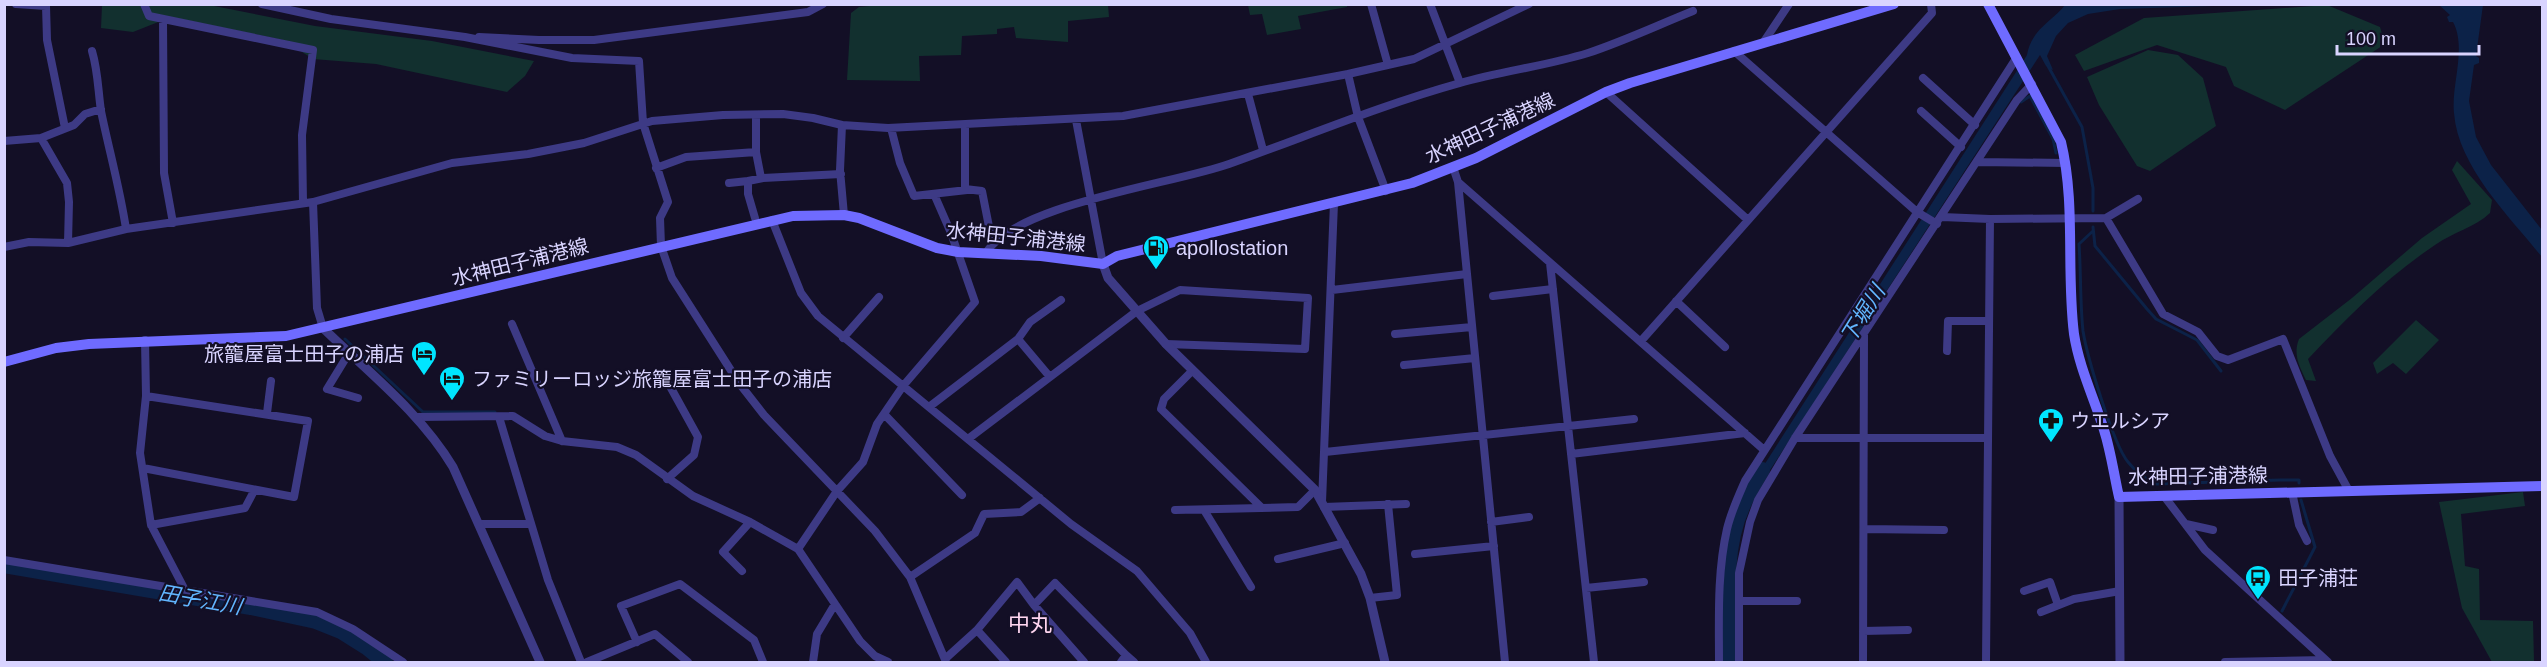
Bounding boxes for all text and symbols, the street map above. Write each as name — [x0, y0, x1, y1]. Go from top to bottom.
scale bar — [2337, 18, 2480, 56]
text: 100 m — [2346, 29, 2396, 49]
street label: 水神田子浦港線 — [1422, 88, 1558, 168]
street label: 水神田子浦港線 — [945, 219, 1087, 255]
fuel station icon: apollostation — [1141, 233, 1171, 271]
street label: 水神田子浦港線 — [449, 234, 591, 290]
place label: apollostation — [1176, 237, 1288, 259]
water label: 下堀川 — [1836, 279, 1890, 347]
hotel icon: 旅籠屋富士田子の浦店 — [409, 339, 439, 377]
place label: 旅籠屋富士田子の浦店 — [204, 343, 404, 365]
hotel icon: ファミリーロッジ旅籠屋富士田子の浦店 — [437, 364, 467, 402]
place label: ファミリーロッジ旅籠屋富士田子の浦店 — [472, 368, 832, 390]
pharmacy icon: ウエルシア — [2036, 406, 2066, 444]
place label: ウエルシア — [2070, 410, 2170, 432]
street label: 水神田子浦港線 — [2128, 464, 2268, 488]
bus stop icon: 田子浦荘 — [2243, 563, 2273, 601]
place label: 田子浦荘 — [2278, 567, 2358, 589]
water label: 田子江川 — [157, 581, 245, 618]
district label: 中丸 — [1008, 611, 1052, 636]

